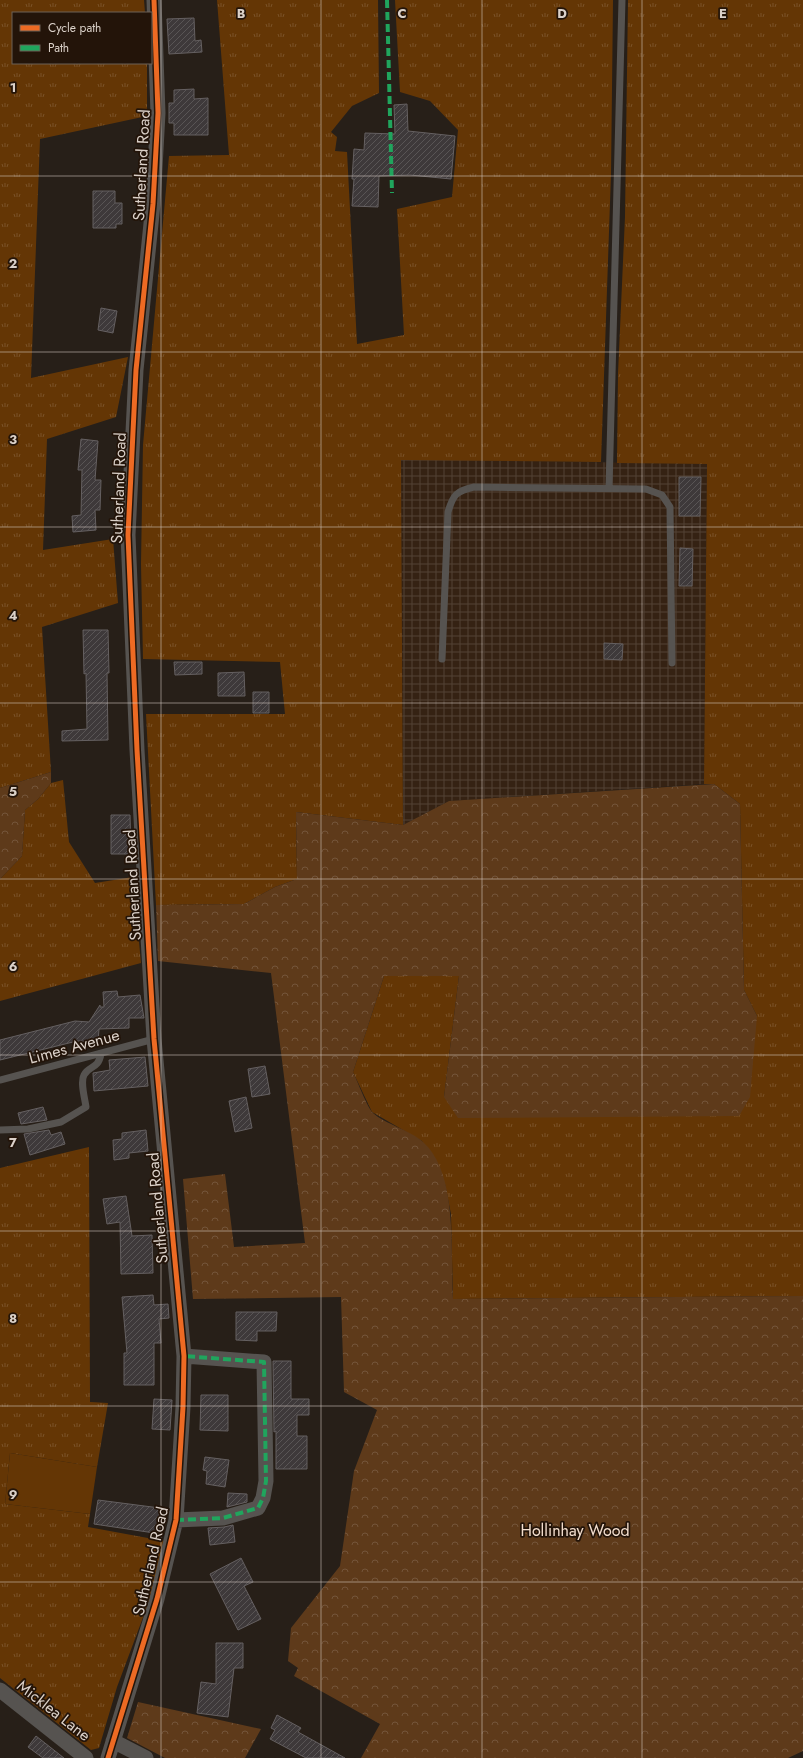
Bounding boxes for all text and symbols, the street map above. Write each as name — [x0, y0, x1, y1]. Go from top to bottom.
text: B — [237, 4, 246, 23]
text: C — [397, 4, 407, 23]
text: D — [557, 4, 567, 23]
text: E — [719, 4, 727, 23]
legend — [12, 12, 152, 64]
text: Cycle path — [48, 19, 101, 37]
text: Path — [48, 39, 69, 57]
text: 1 — [10, 78, 16, 97]
street label: Sutherland Road — [127, 109, 156, 221]
text: 2 — [9, 254, 17, 273]
text: 3 — [9, 430, 17, 449]
street label: Sutherland Road — [105, 432, 132, 544]
text: 4 — [8, 606, 18, 625]
text: 5 — [9, 782, 17, 801]
street label: Sutherland Road — [118, 829, 147, 941]
text: 6 — [9, 957, 18, 976]
street label: Limes Avenue — [26, 1023, 122, 1070]
text: 7 — [9, 1133, 17, 1152]
street label: Sutherland Road — [141, 1151, 174, 1264]
text: 8 — [9, 1309, 17, 1328]
text: 9 — [9, 1485, 18, 1504]
street label: Sutherland Road — [127, 1504, 174, 1618]
park label: Hollinhay Wood — [520, 1519, 630, 1542]
street label: Micklea Lane — [12, 1674, 95, 1746]

